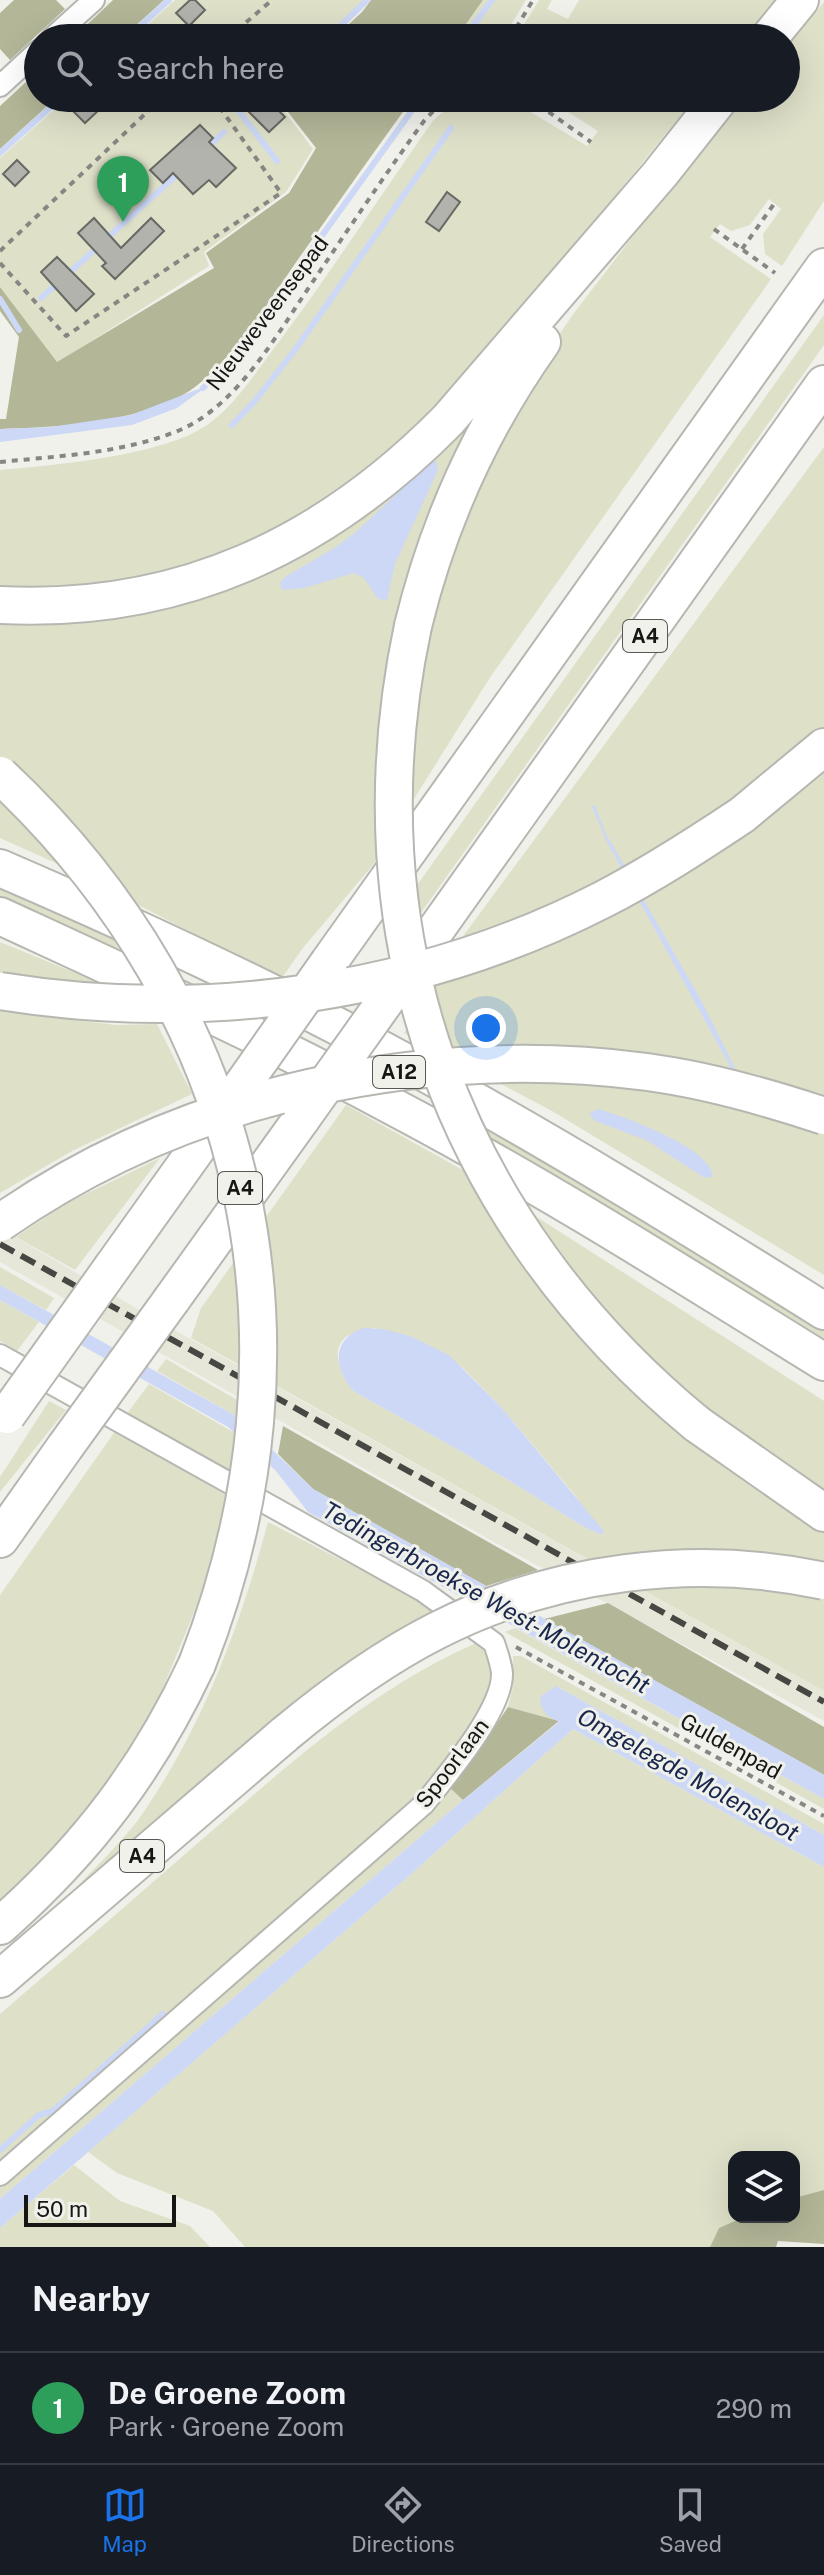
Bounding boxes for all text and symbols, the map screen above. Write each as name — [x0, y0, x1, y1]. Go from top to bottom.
search box — [24, 24, 800, 112]
icon: search — [52, 46, 96, 90]
text: Search here — [116, 50, 284, 86]
pin: 1 — [97, 156, 149, 222]
street label: Nieuweveensepad — [200, 231, 334, 395]
road number: A4 — [623, 620, 667, 652]
your location — [466, 1008, 506, 1048]
road number: A12 — [373, 1056, 425, 1088]
road number: A4 — [218, 1172, 262, 1204]
water label: Tedingerbroekse West-Molentocht — [318, 1495, 655, 1699]
water label: Omgelegde Molensloot — [573, 1702, 804, 1847]
street label: Guldenpad — [676, 1708, 786, 1784]
street label: Spoorlaan — [410, 1713, 494, 1813]
road number: A4 — [120, 1840, 164, 1872]
map controls — [728, 2151, 800, 2223]
button: layers — [728, 2151, 800, 2223]
scale bar — [24, 2191, 176, 2227]
text: 50 m — [36, 2196, 88, 2222]
text: Nearby — [32, 2279, 150, 2319]
text: De Groene Zoom — [108, 2375, 346, 2411]
text: 1 — [52, 2393, 64, 2424]
text: 290 m — [716, 2393, 792, 2424]
text: Park · Groene Zoom — [108, 2411, 344, 2442]
tab: Map — [102, 2483, 147, 2557]
tab: Directions — [351, 2483, 455, 2557]
tab: Saved — [659, 2483, 722, 2557]

